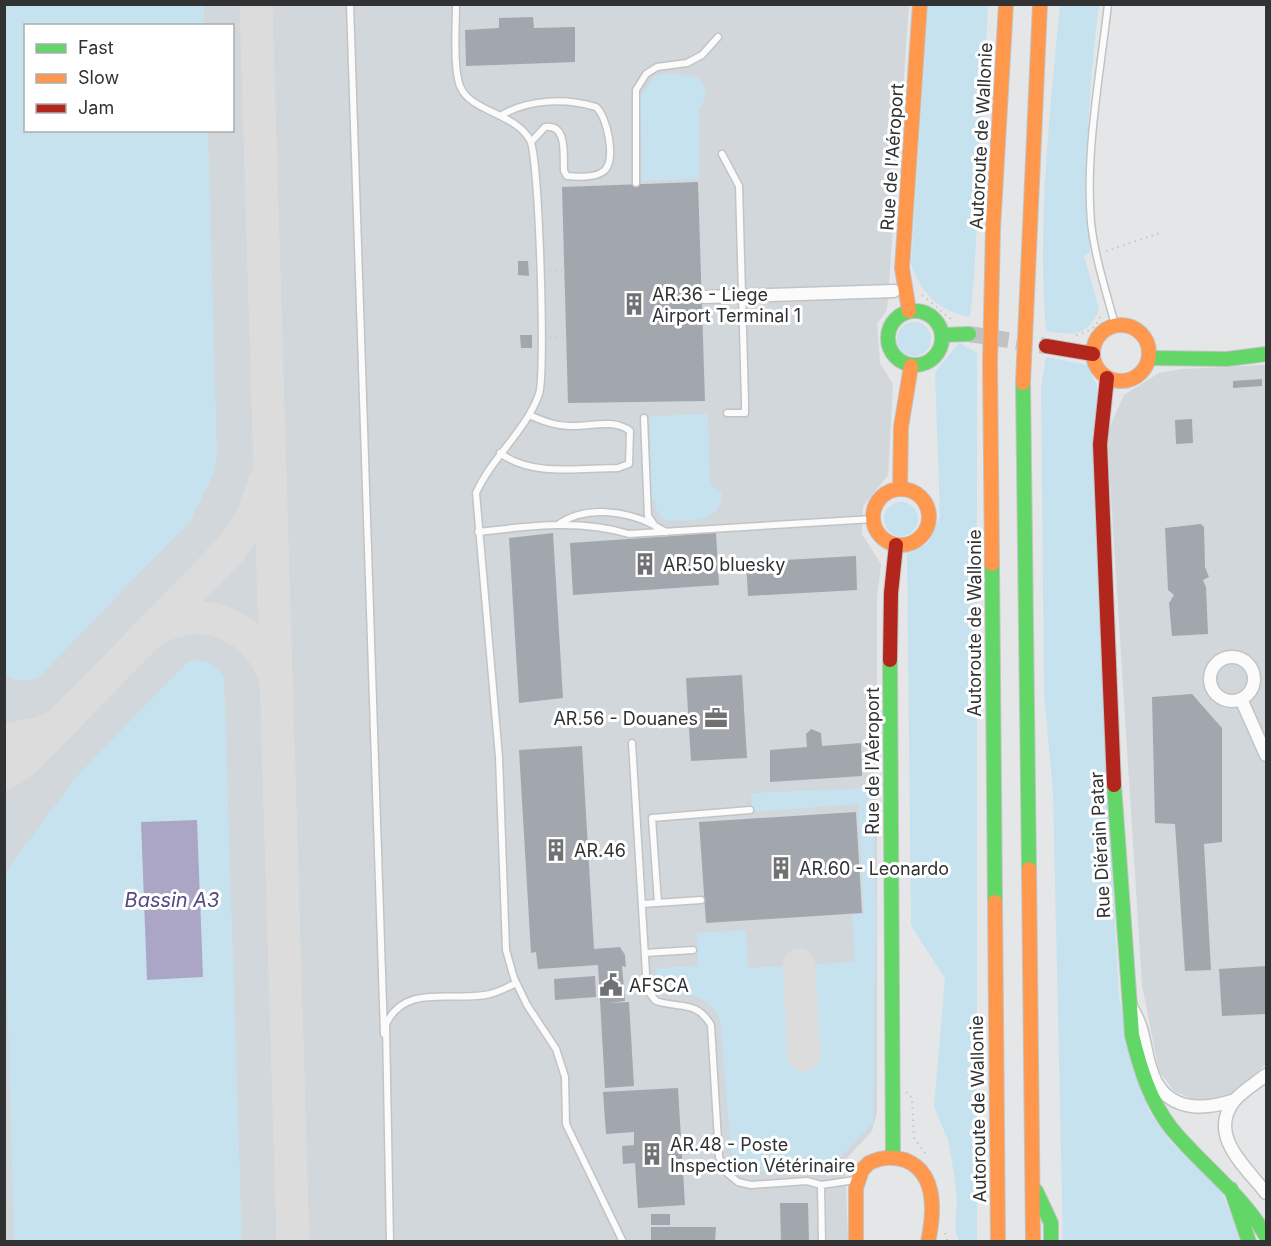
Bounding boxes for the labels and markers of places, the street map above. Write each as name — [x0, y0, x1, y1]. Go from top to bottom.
place label: AR.36 - Liege Airport Terminal 1 — [652, 284, 801, 326]
building icon: AR.36 - Liege Airport Terminal 1 — [621, 291, 647, 317]
building icon: AR.50 bluesky — [632, 551, 658, 577]
place label: AR.50 bluesky — [663, 554, 785, 575]
office icon: AR.56 - Douanes — [703, 705, 729, 731]
place label: AR.56 - Douanes — [553, 708, 698, 729]
building icon: AR.46 — [543, 837, 569, 863]
place label: AR.46 — [574, 840, 626, 861]
building icon: AR.60 - Leonardo — [768, 855, 794, 881]
place label: AR.60 - Leonardo — [799, 858, 949, 879]
public building icon: AFSCA — [598, 972, 624, 998]
place label: AFSCA — [629, 975, 689, 996]
place label: AR.48 - Poste Inspection Vétérinaire — [670, 1134, 855, 1176]
building icon: AR.48 - Poste Inspection Vétérinaire — [639, 1141, 665, 1167]

